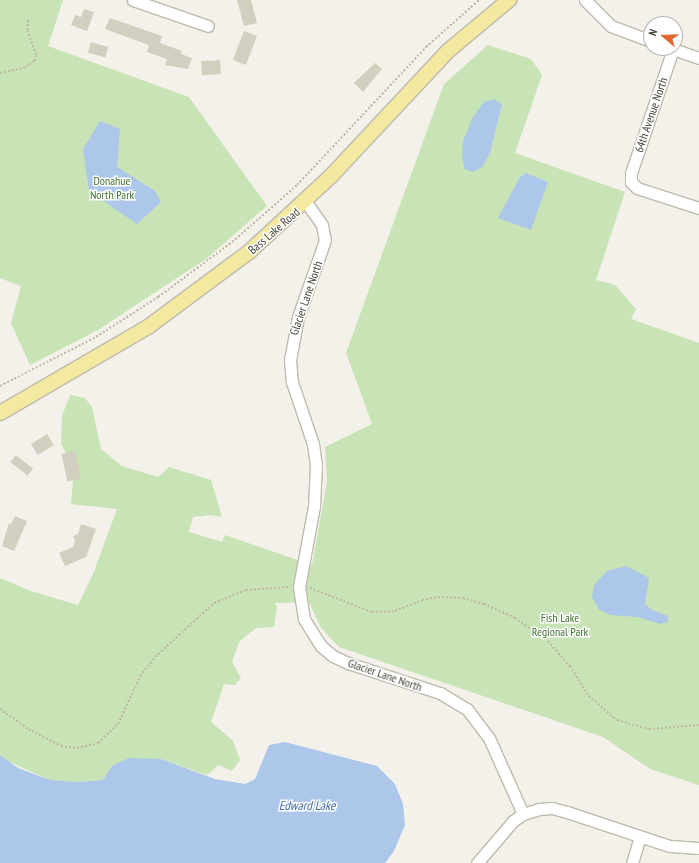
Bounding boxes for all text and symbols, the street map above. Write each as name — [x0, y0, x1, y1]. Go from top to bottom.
north arrow — [643, 16, 683, 56]
text: N — [645, 27, 660, 38]
street label: 64th Avenue North — [631, 75, 671, 155]
park label: Donahue North Park — [90, 174, 134, 202]
street label: Bass Lake Road — [245, 205, 303, 257]
street label: Glacier Lane North — [287, 259, 325, 337]
park label: Fish Lake Regional Park — [532, 611, 588, 639]
street label: Glacier Lane North — [346, 656, 424, 694]
water label: Edward Lake — [279, 798, 335, 814]

